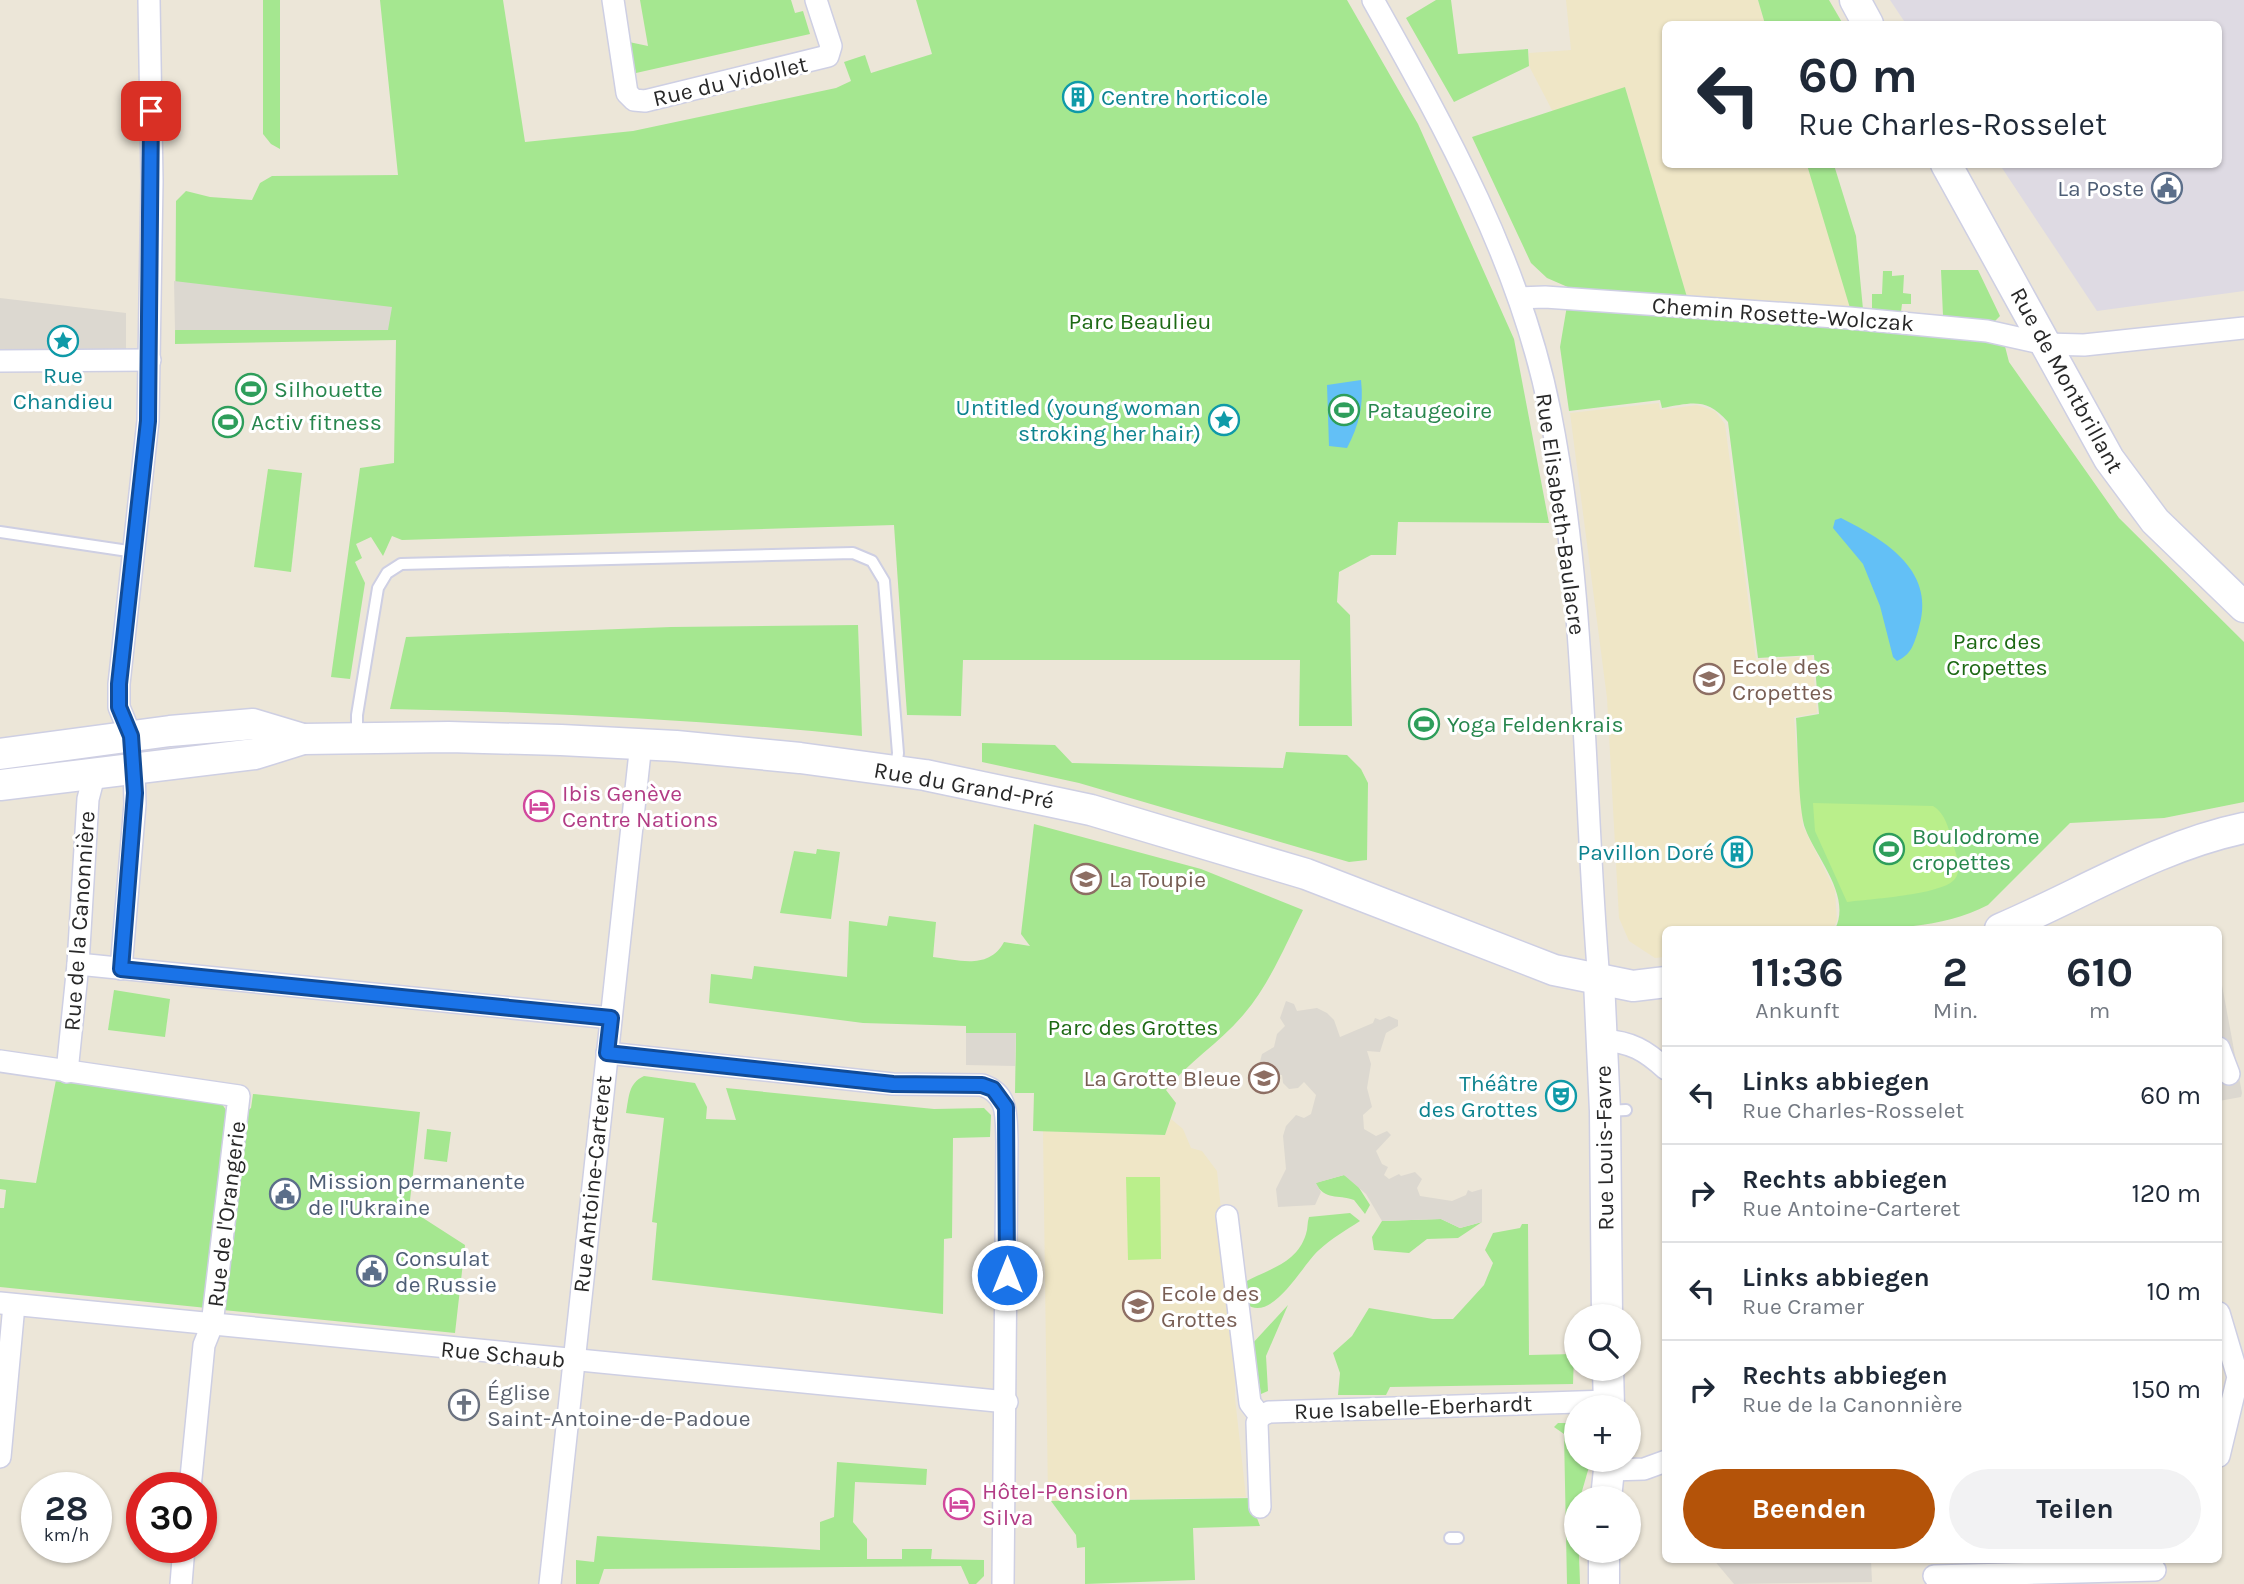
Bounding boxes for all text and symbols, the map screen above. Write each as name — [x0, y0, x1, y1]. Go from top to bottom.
text: 60 m — [1798, 47, 1918, 104]
icon: left — [1683, 49, 1774, 140]
street label: Rue du Vidollet — [650, 51, 810, 112]
building icon: Centre horticole — [1061, 80, 1095, 114]
pin — [121, 81, 181, 141]
place label: Centre horticole — [1101, 84, 1268, 111]
icon: arrive — [132, 92, 170, 130]
text: Rue Charles-Rosselet — [1798, 106, 2107, 143]
public building icon: La Poste — [2150, 171, 2184, 205]
place label: La Poste — [2057, 175, 2144, 202]
street label: Rue de Montbrillant — [2004, 283, 2129, 478]
street label: Chemin Rosette-Wolczak — [1651, 292, 1915, 337]
park label: Parc Beaulieu — [1069, 308, 1211, 335]
place icon: Rue Chandieu — [46, 324, 80, 358]
place label: Rue Chandieu — [13, 362, 113, 415]
sports icon: Silhouette — [234, 372, 268, 406]
place label: Silhouette — [274, 376, 383, 403]
street label: Rue Elisabeth-Baulacre — [1530, 391, 1591, 637]
sports icon: Pataugeoire — [1327, 393, 1361, 427]
place label: Untitled (young woman stroking her hair) — [956, 394, 1201, 447]
place label: Pataugeoire — [1367, 397, 1492, 424]
place icon: Untitled (young woman stroking her hair) — [1207, 403, 1241, 437]
sports icon: Activ fitness — [211, 405, 245, 439]
place label: Activ fitness — [251, 409, 382, 436]
park label: Parc des Cropettes — [1946, 628, 2048, 681]
place label: Ecole des Cropettes — [1732, 653, 1833, 706]
school or university icon: Ecole des Cropettes — [1692, 662, 1726, 696]
sports icon: Yoga Feldenkrais — [1407, 707, 1441, 741]
place label: Yoga Feldenkrais — [1447, 711, 1624, 738]
street label: Rue du Grand-Pré — [872, 756, 1056, 815]
place label: Ibis Genève Centre Nations — [562, 780, 718, 833]
hotel icon: Ibis Genève Centre Nations — [522, 789, 556, 823]
street label: Rue de la Canonnière — [58, 810, 101, 1032]
place label: Boulodrome cropettes — [1912, 823, 2040, 876]
sports icon: Boulodrome cropettes — [1872, 832, 1906, 866]
building icon: Pavillon Doré — [1720, 835, 1754, 869]
place label: Pavillon Doré — [1578, 839, 1714, 866]
school or university icon: La Toupie — [1069, 862, 1103, 896]
place label: La Toupie — [1109, 866, 1206, 893]
text: 11:36 — [1751, 947, 1844, 997]
text: 2 — [1942, 947, 1968, 997]
text: 610 — [2066, 947, 2133, 997]
text: Ankunft — [1755, 997, 1840, 1024]
text: Min. — [1933, 997, 1977, 1024]
text: m — [2089, 997, 2110, 1024]
park label: Parc des Grottes — [1048, 1014, 1218, 1041]
school or university icon: La Grotte Bleue — [1247, 1061, 1281, 1095]
place label: La Grotte Bleue — [1084, 1065, 1241, 1092]
street label: Rue Louis-Favre — [1590, 1065, 1619, 1231]
text: Links abbiegen — [1742, 1066, 1930, 1097]
place label: Théâtre des Grottes — [1418, 1070, 1538, 1123]
street label: Rue Antoine-Carteret — [568, 1074, 617, 1294]
icon: left — [1683, 1076, 1721, 1114]
theatre icon: Théâtre des Grottes — [1544, 1079, 1578, 1113]
text: 60 m — [2140, 1080, 2201, 1111]
text: Rue Charles-Rosselet — [1742, 1097, 1964, 1124]
street label: Rue de l'Orangerie — [202, 1120, 251, 1309]
text: Rechts abbiegen — [1742, 1164, 1948, 1195]
place label: Mission permanente de l'Ukraine — [308, 1168, 525, 1221]
icon: right — [1683, 1174, 1721, 1212]
public building icon: Mission permanente de l'Ukraine — [268, 1177, 302, 1211]
text: 120 m — [2131, 1178, 2201, 1209]
text: Rue Antoine-Carteret — [1742, 1195, 1960, 1222]
position arrow — [970, 1238, 1044, 1312]
place label: Consulat de Russie — [395, 1245, 497, 1298]
public building icon: Consulat de Russie — [355, 1254, 389, 1288]
text: Links abbiegen — [1742, 1262, 1930, 1293]
icon: left — [1683, 1272, 1721, 1310]
text: 10 m — [2146, 1276, 2201, 1307]
place label: Ecole des Grottes — [1161, 1280, 1260, 1333]
school or university icon: Ecole des Grottes — [1121, 1289, 1155, 1323]
text: Rue Cramer — [1742, 1293, 1864, 1320]
map controls — [1564, 1304, 1641, 1563]
button: search — [1564, 1304, 1641, 1381]
street label: Rue Schaub — [439, 1336, 566, 1373]
text: Rechts abbiegen — [1742, 1360, 1948, 1391]
icon: right — [1683, 1370, 1721, 1408]
text: 150 m — [2132, 1374, 2201, 1405]
place label: Église Saint-Antoine-de-Padoue — [487, 1379, 751, 1432]
church icon: Église Saint-Antoine-de-Padoue — [447, 1388, 481, 1422]
street label: Rue Isabelle-Eberhardt — [1293, 1390, 1533, 1425]
text: Rue de la Canonnière — [1742, 1391, 1963, 1418]
button: + — [1564, 1395, 1641, 1472]
button: Beenden — [1683, 1469, 1935, 1549]
button: Teilen — [1949, 1469, 2201, 1549]
speed limit sign: 30 — [126, 1472, 217, 1563]
place label: Hôtel-Pension Silva — [982, 1478, 1129, 1531]
button: − — [1564, 1486, 1641, 1563]
hotel icon: Hôtel-Pension Silva — [942, 1487, 976, 1521]
text: 28 — [45, 1488, 88, 1529]
text: km/h — [44, 1524, 89, 1546]

